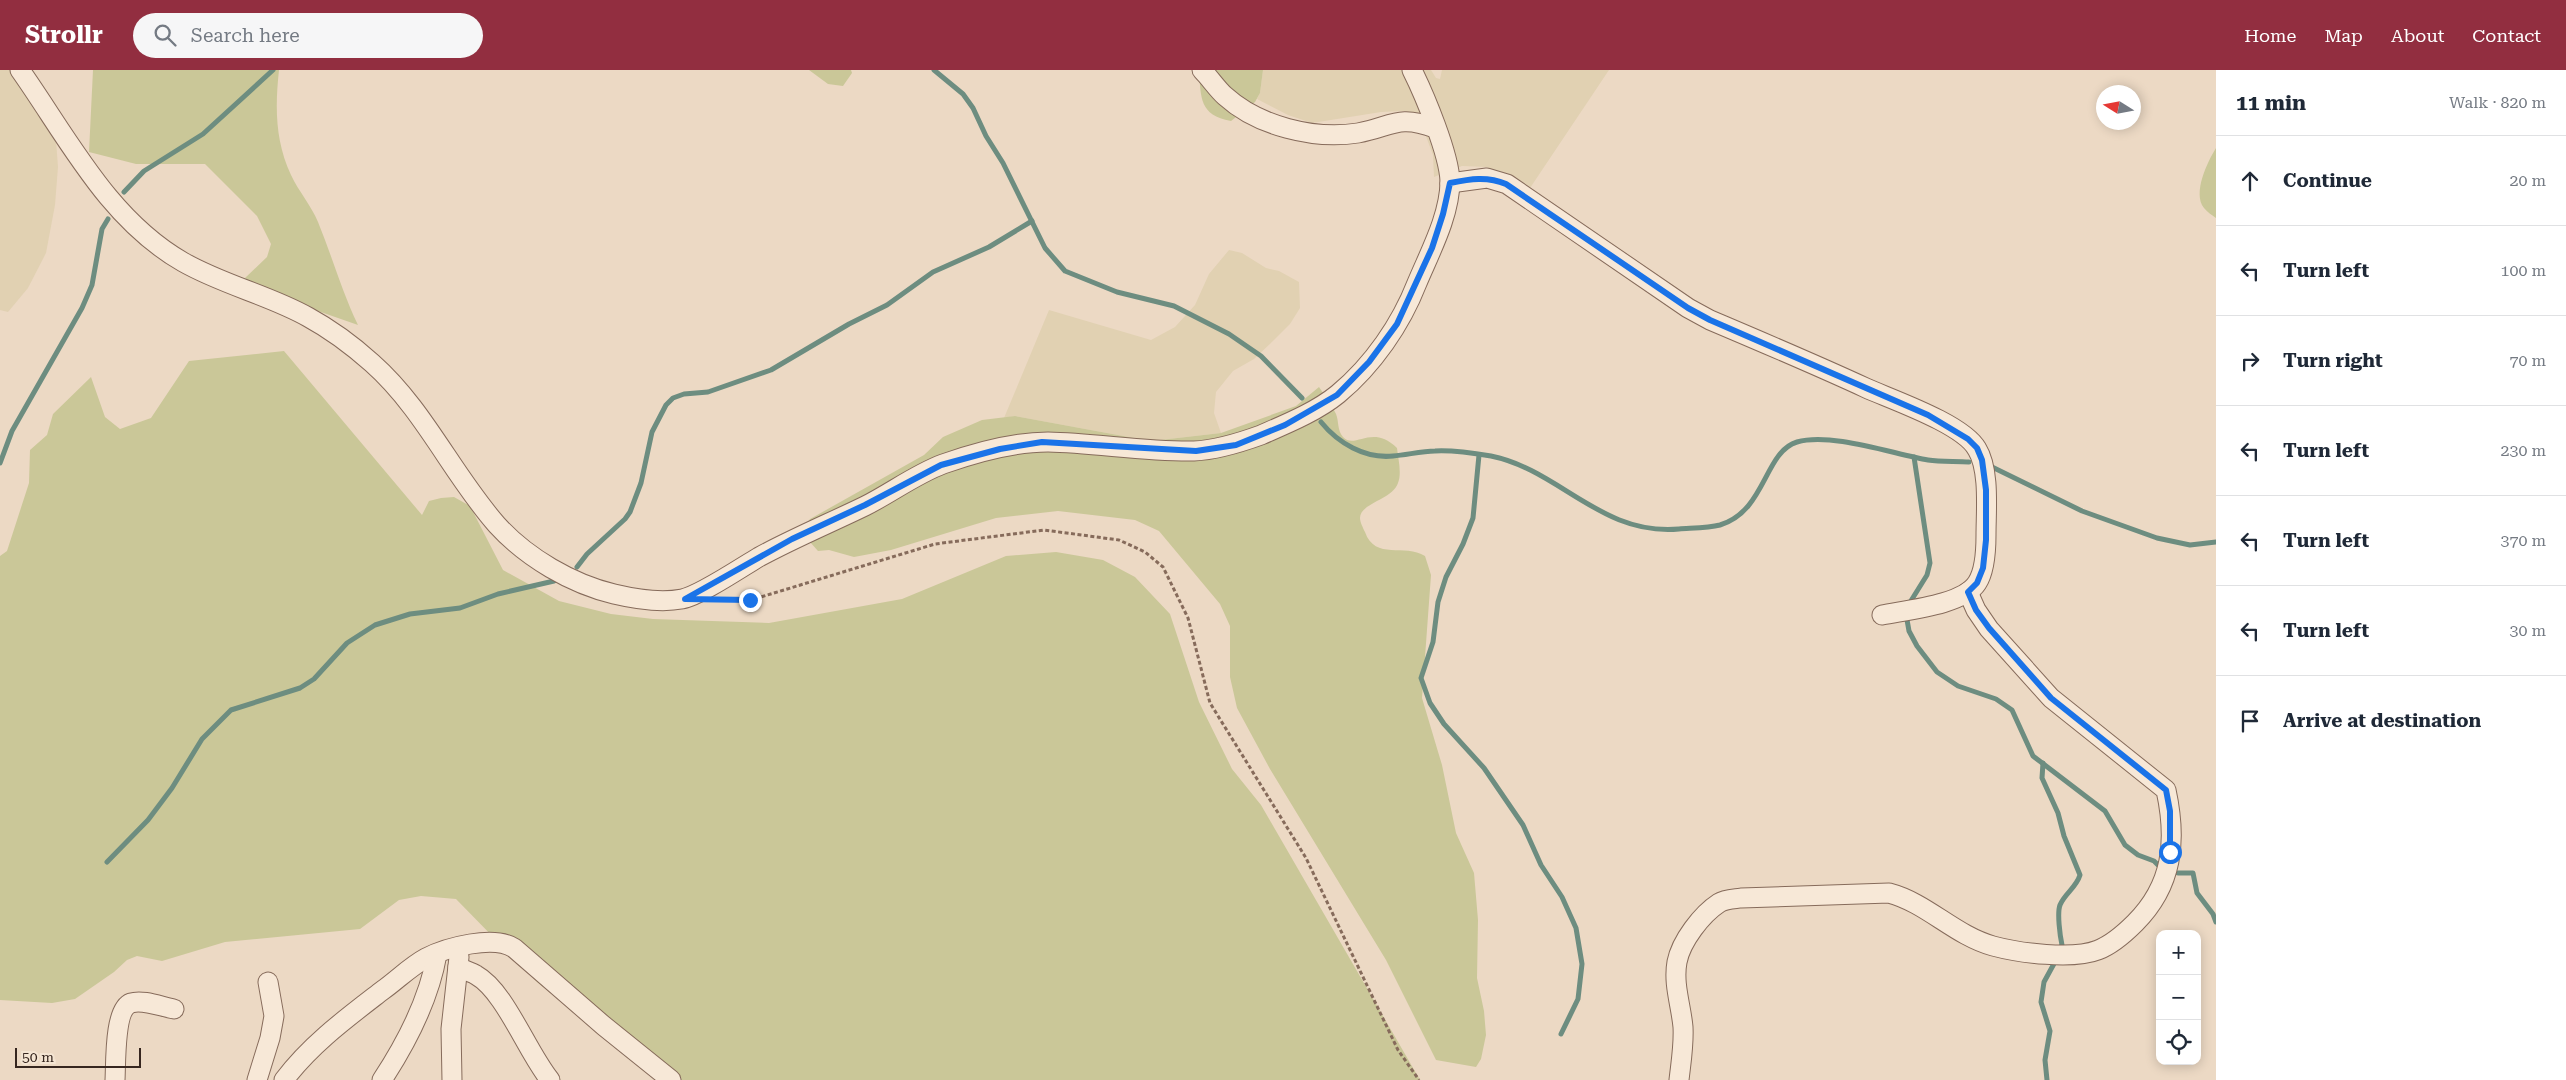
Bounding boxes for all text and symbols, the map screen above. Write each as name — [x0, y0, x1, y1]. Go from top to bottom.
search box — [133, 13, 483, 58]
text: Strollr — [25, 21, 103, 49]
icon: search — [151, 21, 179, 49]
text: Search here — [191, 24, 300, 47]
text: Home — [2244, 25, 2296, 46]
text: Map — [2324, 25, 2363, 46]
text: About — [2391, 25, 2444, 46]
text: Contact — [2472, 25, 2541, 46]
north arrow — [2096, 85, 2141, 130]
text: 11 min — [2236, 91, 2306, 115]
text: Walk · 820 m — [2449, 93, 2546, 112]
icon: ahead — [2236, 167, 2264, 195]
text: Continue — [2283, 169, 2372, 192]
text: 20 m — [2509, 171, 2546, 190]
icon: left — [2236, 257, 2264, 285]
text: Turn left — [2283, 259, 2369, 282]
text: 100 m — [2500, 261, 2546, 280]
icon: right — [2236, 347, 2264, 375]
text: Turn right — [2283, 349, 2383, 372]
text: 70 m — [2509, 351, 2546, 370]
icon: left — [2236, 437, 2264, 465]
text: Turn left — [2283, 439, 2369, 462]
text: 230 m — [2500, 441, 2546, 460]
icon: left — [2236, 527, 2264, 555]
text: Turn left — [2283, 529, 2369, 552]
text: 370 m — [2500, 531, 2546, 550]
route end — [739, 589, 762, 612]
icon: left — [2236, 617, 2264, 645]
text: Turn left — [2283, 619, 2369, 642]
text: 30 m — [2509, 621, 2546, 640]
icon: arrive — [2236, 707, 2264, 735]
text: Arrive at destination — [2283, 709, 2481, 732]
route start — [2159, 841, 2182, 864]
map controls — [2156, 930, 2201, 1065]
button: + — [2156, 930, 2201, 975]
button: − — [2156, 975, 2201, 1020]
button: locate — [2156, 1020, 2201, 1065]
scale bar — [15, 1045, 141, 1068]
text: 50 m — [22, 1049, 54, 1065]

